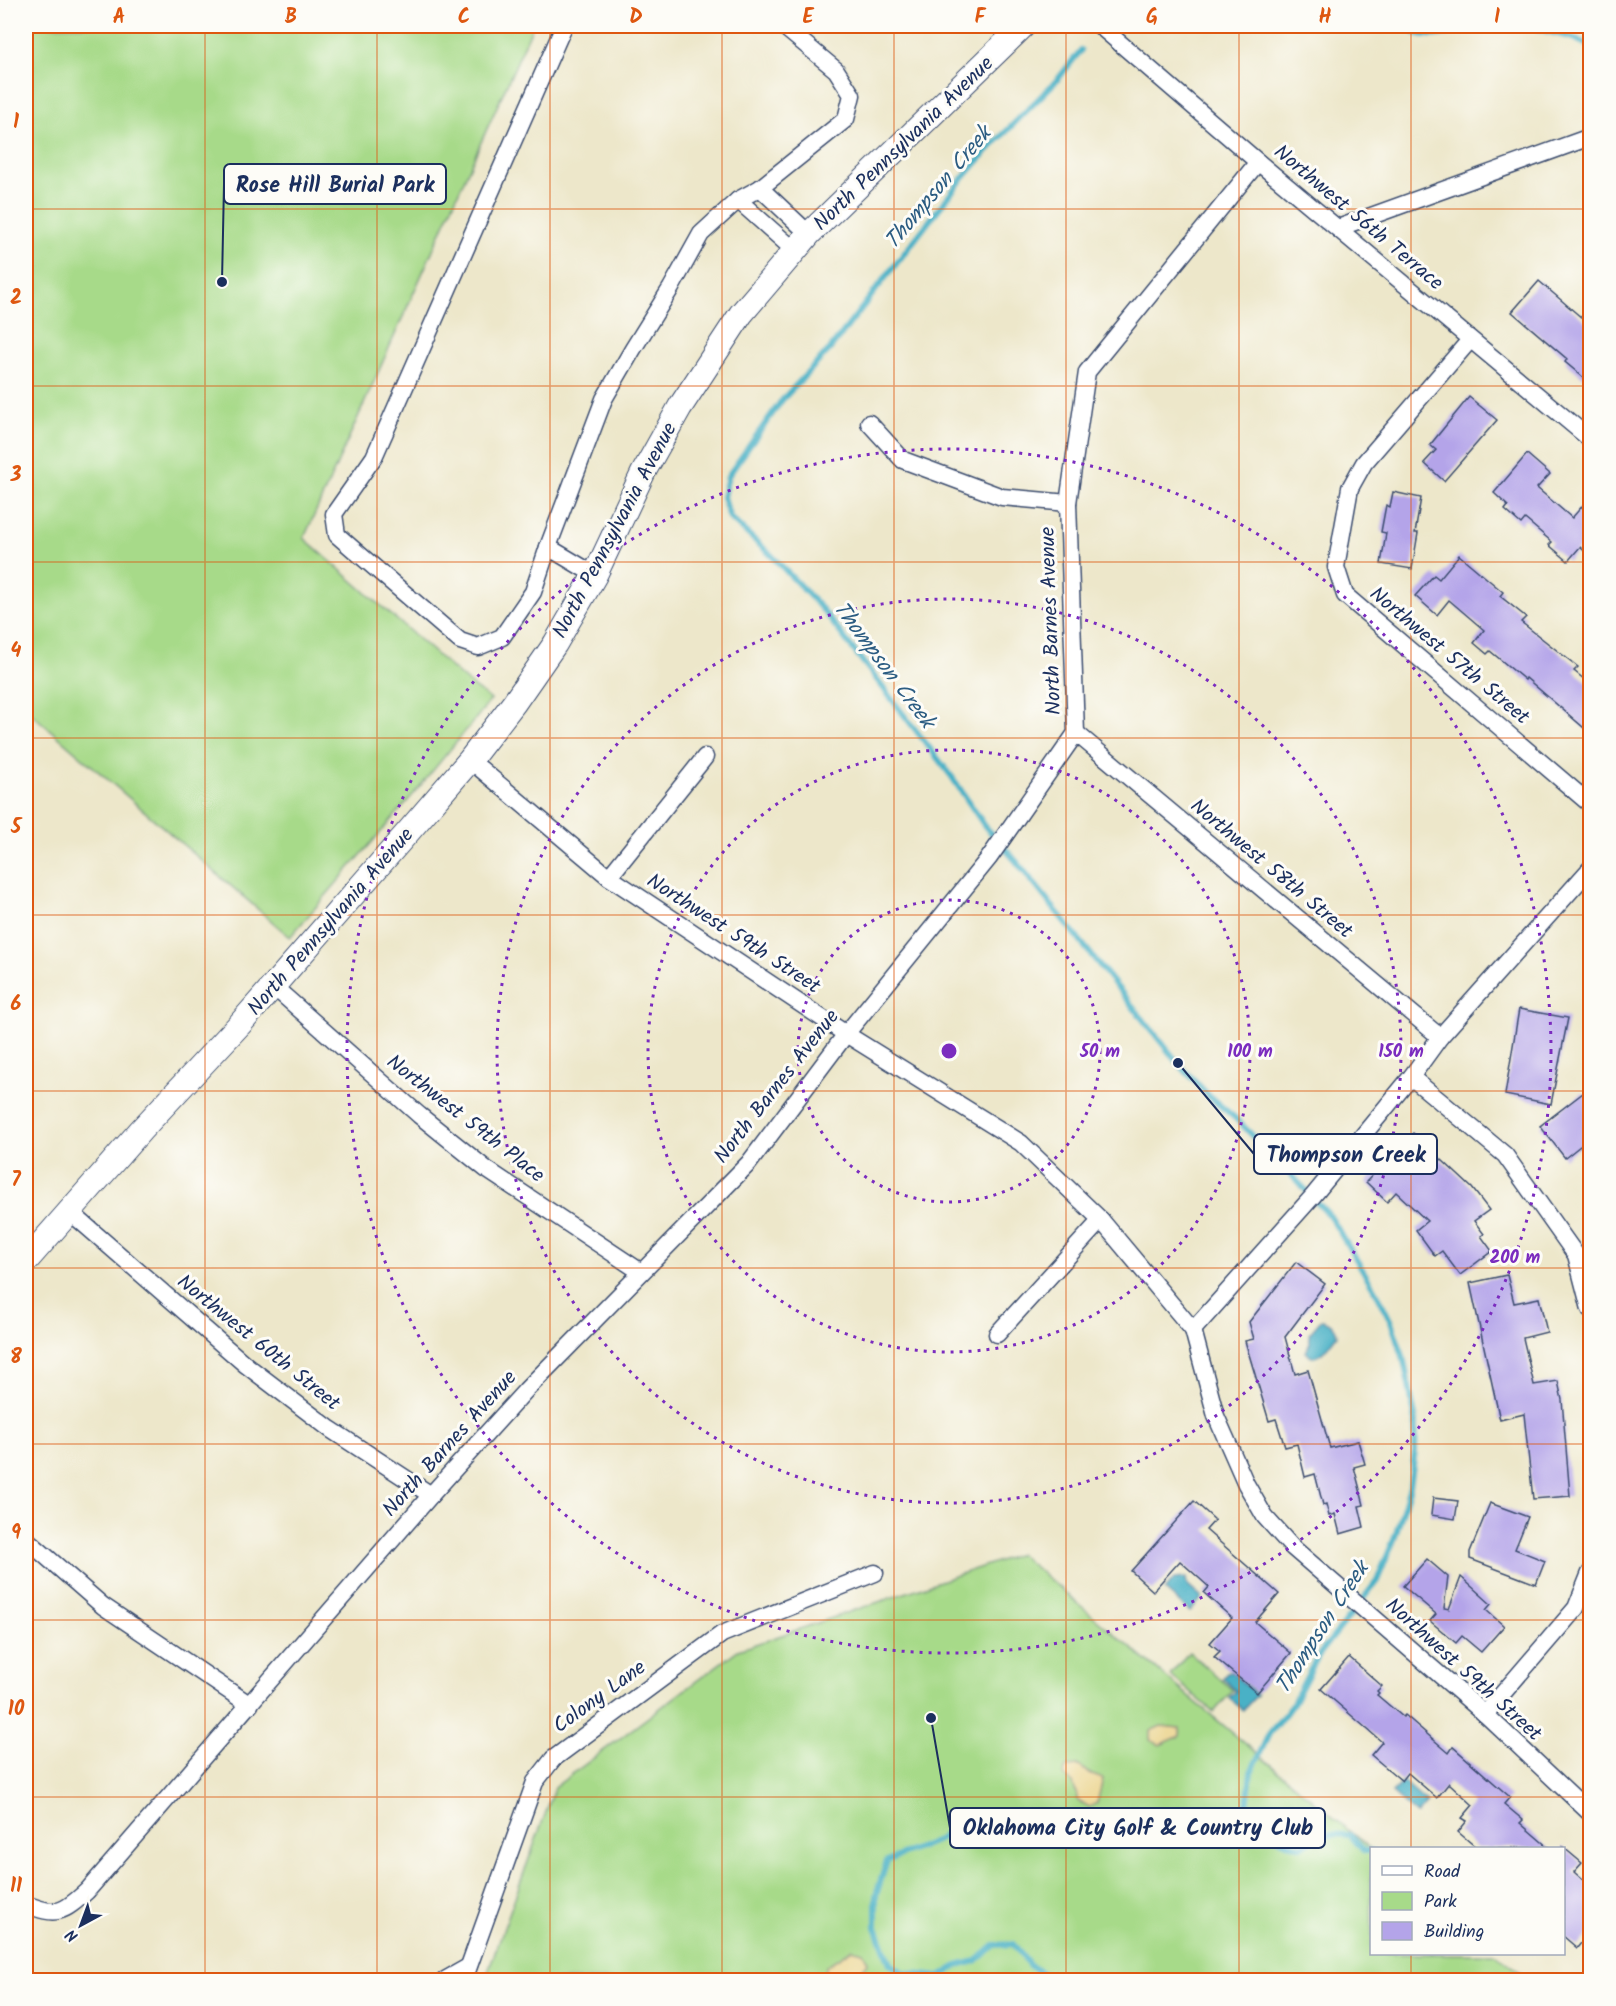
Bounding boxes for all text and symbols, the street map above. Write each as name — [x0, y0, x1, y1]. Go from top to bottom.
text: A — [113, 2, 125, 34]
text: B — [285, 2, 297, 34]
text: C — [458, 2, 470, 34]
text: D — [629, 2, 643, 34]
text: E — [802, 2, 814, 34]
text: F — [975, 2, 987, 34]
text: G — [1146, 2, 1158, 34]
text: H — [1318, 2, 1332, 34]
text: I — [1494, 2, 1500, 34]
street label: North Pennsylvania Avenue — [806, 48, 1002, 240]
text: 1 — [13, 107, 19, 139]
water label: Thompson Creek — [877, 116, 1004, 258]
street label: Northwest 56th Terrace — [1266, 137, 1451, 300]
callout: Rose Hill Burial Park — [224, 164, 446, 204]
text: Rose Hill Burial Park — [236, 169, 435, 204]
text: 2 — [10, 283, 22, 315]
street label: North Pennsylvania Avenue — [544, 416, 687, 645]
text: 3 — [10, 460, 22, 492]
street label: North Barnes Avenue — [1032, 526, 1071, 716]
street label: Northwest 57th Street — [1361, 579, 1537, 734]
water label: Thompson Creek — [823, 594, 945, 740]
text: 4 — [11, 636, 22, 668]
street label: Northwest 58th Street — [1182, 791, 1360, 948]
text: 5 — [10, 812, 23, 844]
street label: North Pennsylvania Avenue — [240, 820, 423, 1024]
street label: Northwest 59th Street — [640, 865, 827, 1004]
text: 6 — [11, 989, 22, 1021]
street label: North Barnes Avenue — [706, 1002, 849, 1171]
text: 50 m — [1079, 1038, 1120, 1067]
text: 100 m — [1227, 1038, 1273, 1067]
text: 150 m — [1378, 1038, 1424, 1067]
centre of rings — [939, 1041, 959, 1061]
street label: Northwest 59th Place — [379, 1047, 552, 1192]
callout: Thompson Creek — [1254, 1134, 1437, 1174]
text: Thompson Creek — [1266, 1139, 1427, 1174]
text: 7 — [11, 1165, 21, 1197]
text: 200 m — [1490, 1244, 1541, 1273]
street label: Northwest 60th Street — [169, 1267, 348, 1420]
text: 8 — [10, 1342, 22, 1374]
street label: North Barnes Avenue — [375, 1363, 526, 1525]
text: 9 — [11, 1518, 21, 1550]
water label: Thompson Creek — [1267, 1552, 1381, 1702]
street label: Northwest 59th Street — [1377, 1590, 1550, 1750]
street label: Colony Lane — [546, 1652, 654, 1742]
text: 10 — [8, 1694, 25, 1726]
callout: Oklahoma City Golf & Country Club — [950, 1808, 1325, 1848]
text: Oklahoma City Golf & Country Club — [963, 1812, 1313, 1847]
legend — [1370, 1847, 1565, 1955]
text: Road — [1424, 1858, 1461, 1887]
text: 11 — [10, 1871, 22, 1903]
text: Park — [1424, 1888, 1457, 1917]
north arrow — [51, 1895, 111, 1955]
text: Building — [1424, 1918, 1484, 1947]
text: N — [60, 1922, 84, 1948]

